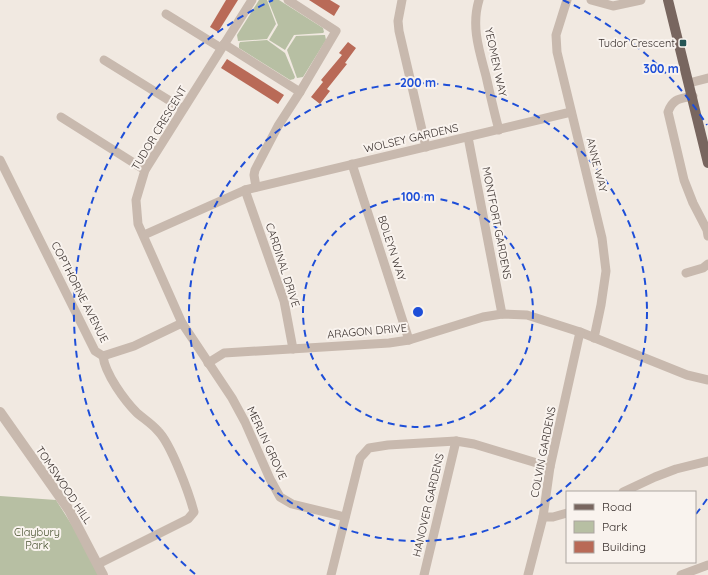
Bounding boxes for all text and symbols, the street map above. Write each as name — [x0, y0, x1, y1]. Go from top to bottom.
street label: YEOMEN WAY — [482, 26, 510, 98]
place label: Tudor Crescent — [598, 36, 675, 50]
marker: Tudor Crescent — [678, 38, 688, 48]
text: 300 m — [643, 61, 679, 76]
text: 200 m — [400, 75, 436, 90]
street label: TUDOR CRESCENT — [128, 83, 190, 173]
street label: WOLSEY GARDENS — [362, 120, 460, 156]
street label: ANNE WAY — [583, 136, 611, 194]
street label: MONTFORT GARDENS — [479, 166, 515, 280]
text: 100 m — [401, 189, 435, 204]
street label: BOLEYN WAY — [375, 213, 409, 283]
street label: CARDINAL DRIVE — [263, 221, 303, 309]
street label: COPTHORNE AVENUE — [48, 239, 112, 345]
centre of rings — [411, 305, 425, 319]
street label: ARAGON DRIVE — [326, 321, 408, 341]
street label: MERLIN GROVE — [244, 404, 290, 482]
street label: COLVIN GARDENS — [527, 405, 559, 499]
street label: TOMSWOOD HILL — [33, 443, 95, 527]
street label: HANOVER GARDENS — [409, 452, 447, 558]
legend — [566, 491, 696, 563]
text: Road — [602, 499, 632, 514]
text: Park — [602, 519, 627, 534]
park label: Claybury Park — [14, 525, 60, 552]
text: Building — [602, 539, 646, 554]

